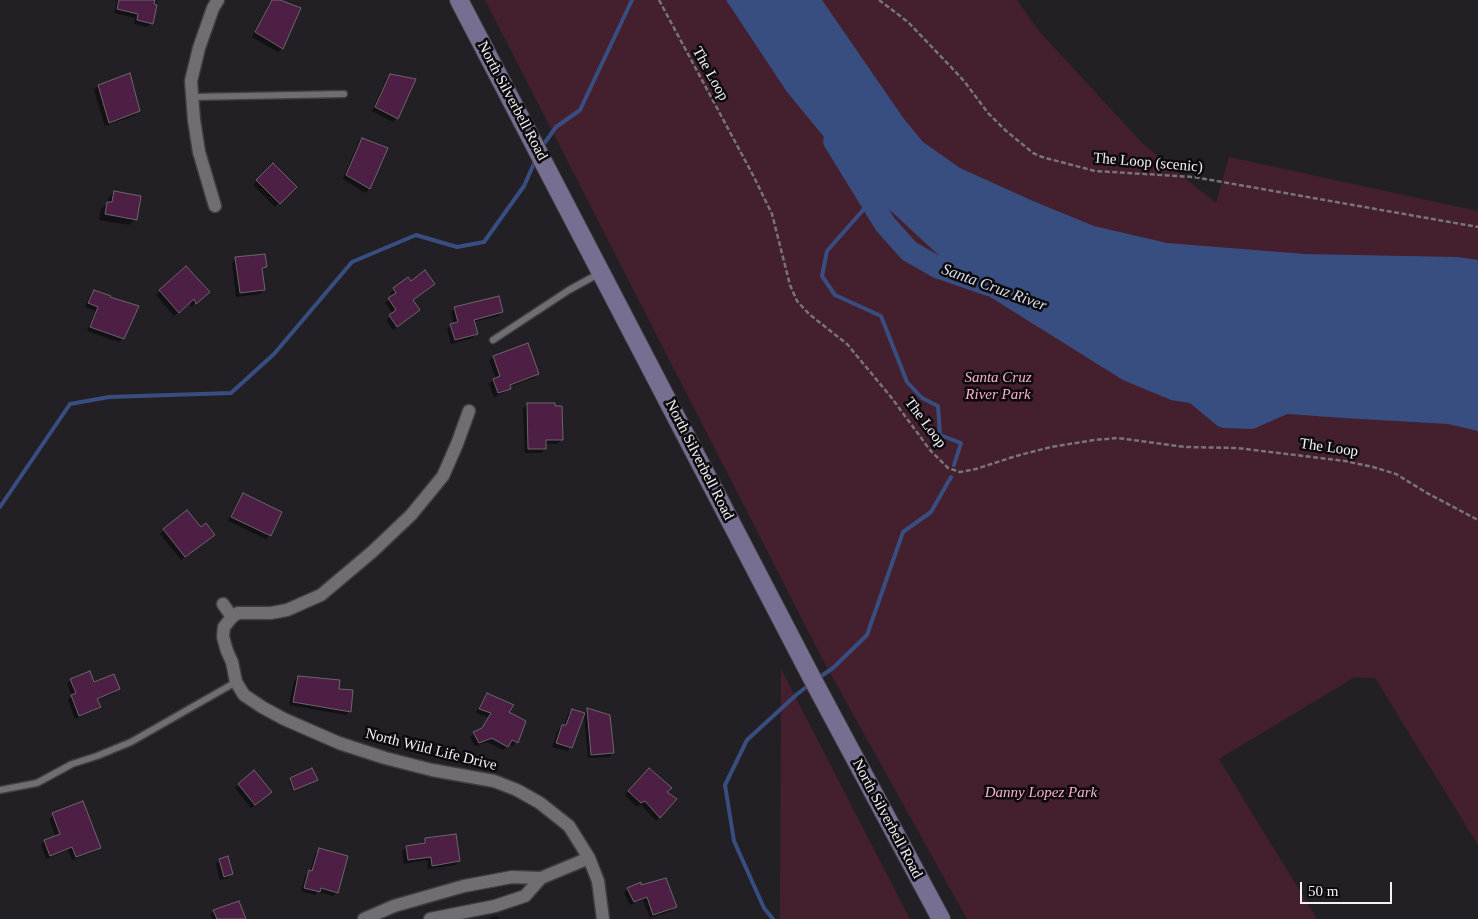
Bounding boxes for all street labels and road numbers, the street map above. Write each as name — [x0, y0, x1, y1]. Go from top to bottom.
street label: North Silverbell Road — [473, 38, 551, 164]
street label: The Loop — [688, 44, 732, 104]
street label: The Loop (scenic) — [1092, 149, 1204, 177]
street label: The Loop — [900, 394, 950, 452]
street label: North Silverbell Road — [661, 397, 737, 523]
street label: The Loop — [1299, 435, 1359, 461]
street label: North Wild Life Drive — [363, 725, 499, 775]
street label: North Silverbell Road — [848, 756, 926, 882]

